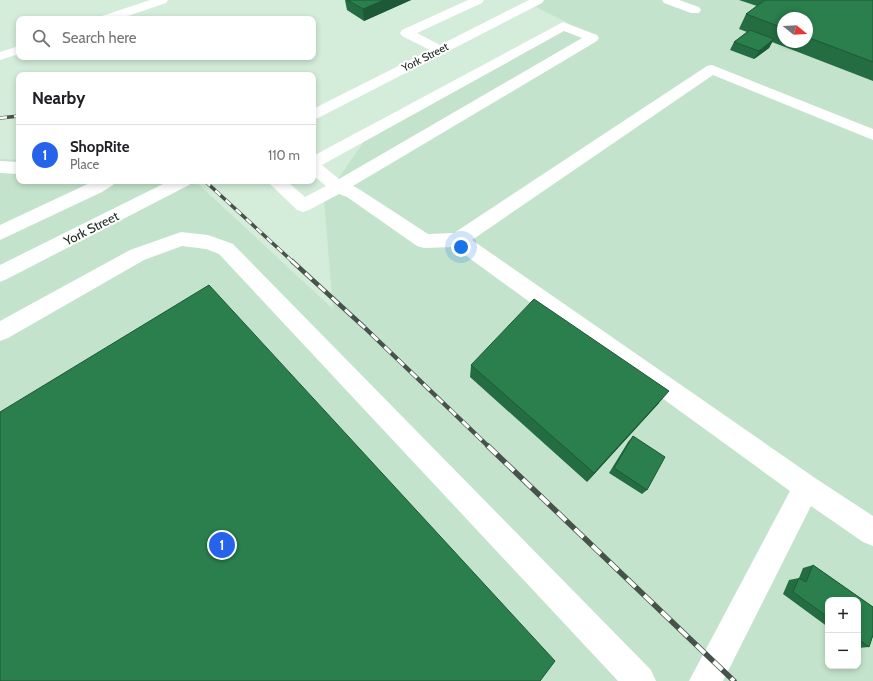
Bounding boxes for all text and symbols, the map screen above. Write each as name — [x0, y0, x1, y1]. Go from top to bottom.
north arrow — [777, 12, 813, 48]
search box — [16, 16, 316, 60]
icon: search — [30, 27, 52, 49]
text: Search here — [62, 29, 137, 47]
street label: York Street — [398, 39, 451, 75]
text: Nearby — [32, 88, 85, 108]
text: ShopRite — [70, 138, 130, 156]
text: 1 — [43, 147, 47, 163]
text: 110 m — [268, 147, 300, 163]
text: Place — [70, 156, 99, 172]
street label: York Street — [60, 207, 122, 249]
your location — [451, 237, 471, 257]
pin: 1 — [209, 530, 235, 560]
map controls — [825, 597, 861, 669]
button: + — [825, 597, 861, 633]
button: − — [825, 633, 861, 669]

